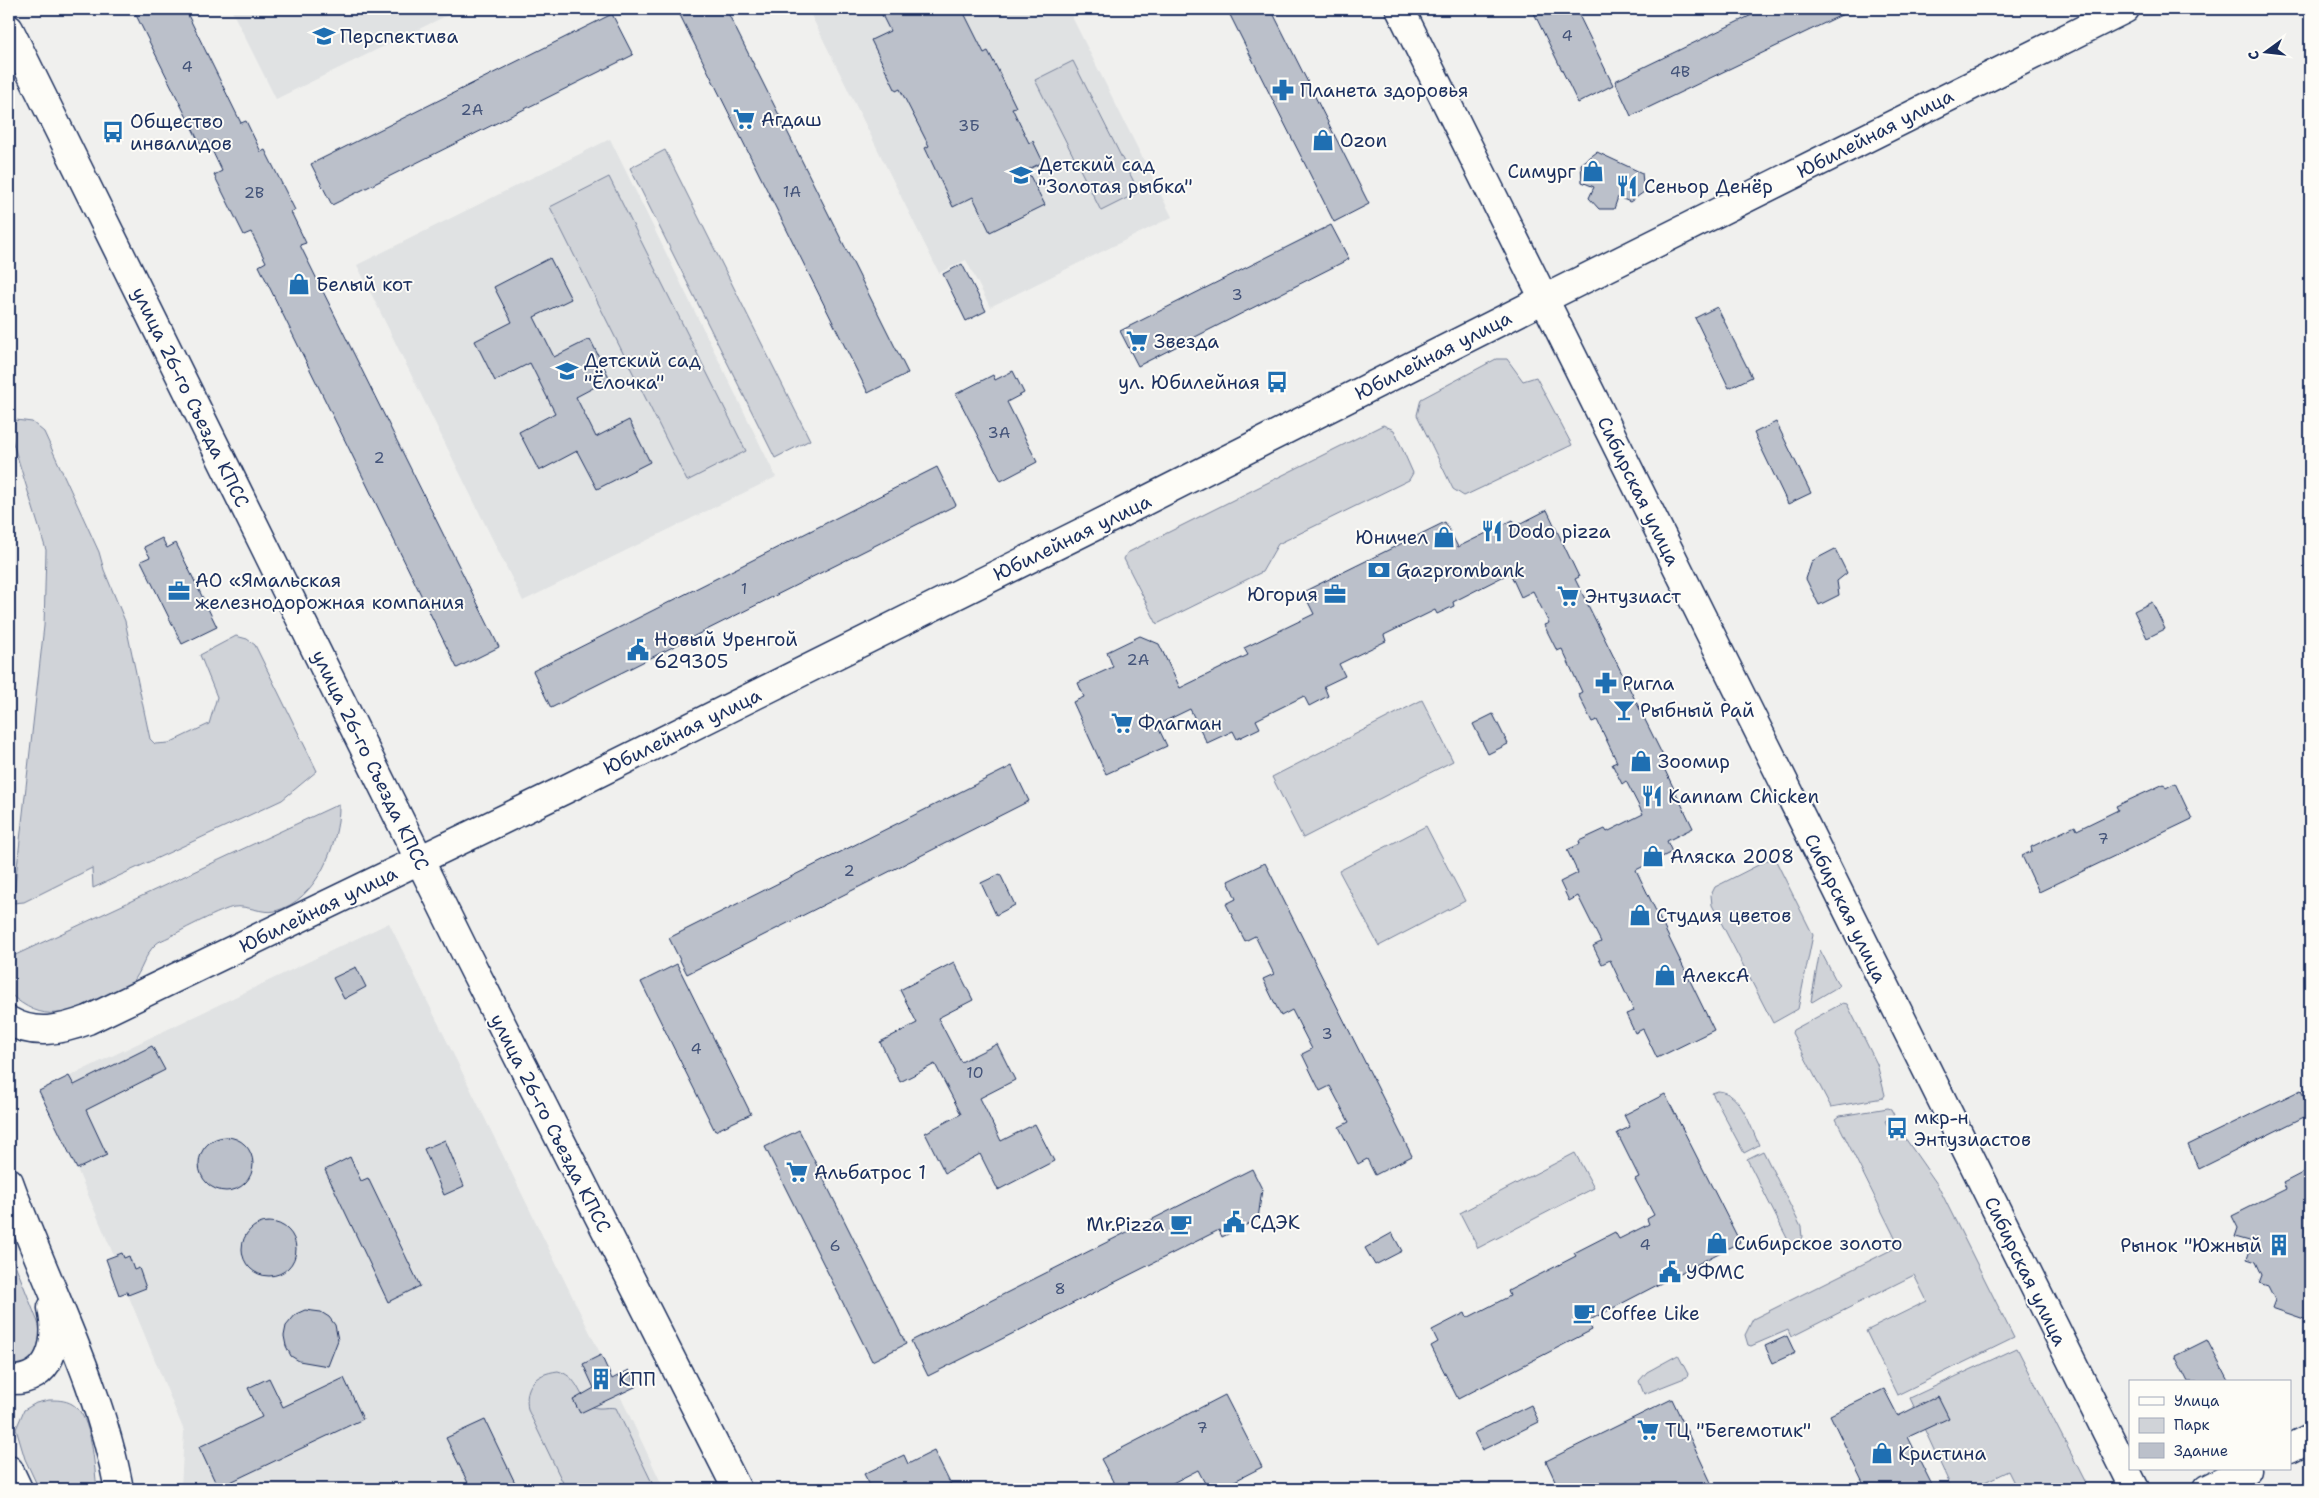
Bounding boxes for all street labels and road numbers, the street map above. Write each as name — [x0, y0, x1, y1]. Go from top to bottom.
street label: Юбилейная улица — [1793, 83, 1958, 184]
street label: улица 26-го Съезда КПСС — [126, 283, 255, 512]
street label: Юбилейная улица — [1351, 305, 1516, 406]
street label: Сибирская улица — [1592, 412, 1686, 570]
street label: Юбилейная улица — [989, 488, 1155, 587]
street label: улица 26-го Съезда КПСС — [306, 646, 435, 875]
street label: Юбилейная улица — [599, 682, 765, 781]
street label: Сибирская улица — [1799, 829, 1893, 987]
street label: Юбилейная улица — [235, 860, 401, 959]
street label: улица 26-го Съезда КПСС — [484, 1010, 617, 1237]
street label: Сибирская улица — [1979, 1192, 2073, 1350]

